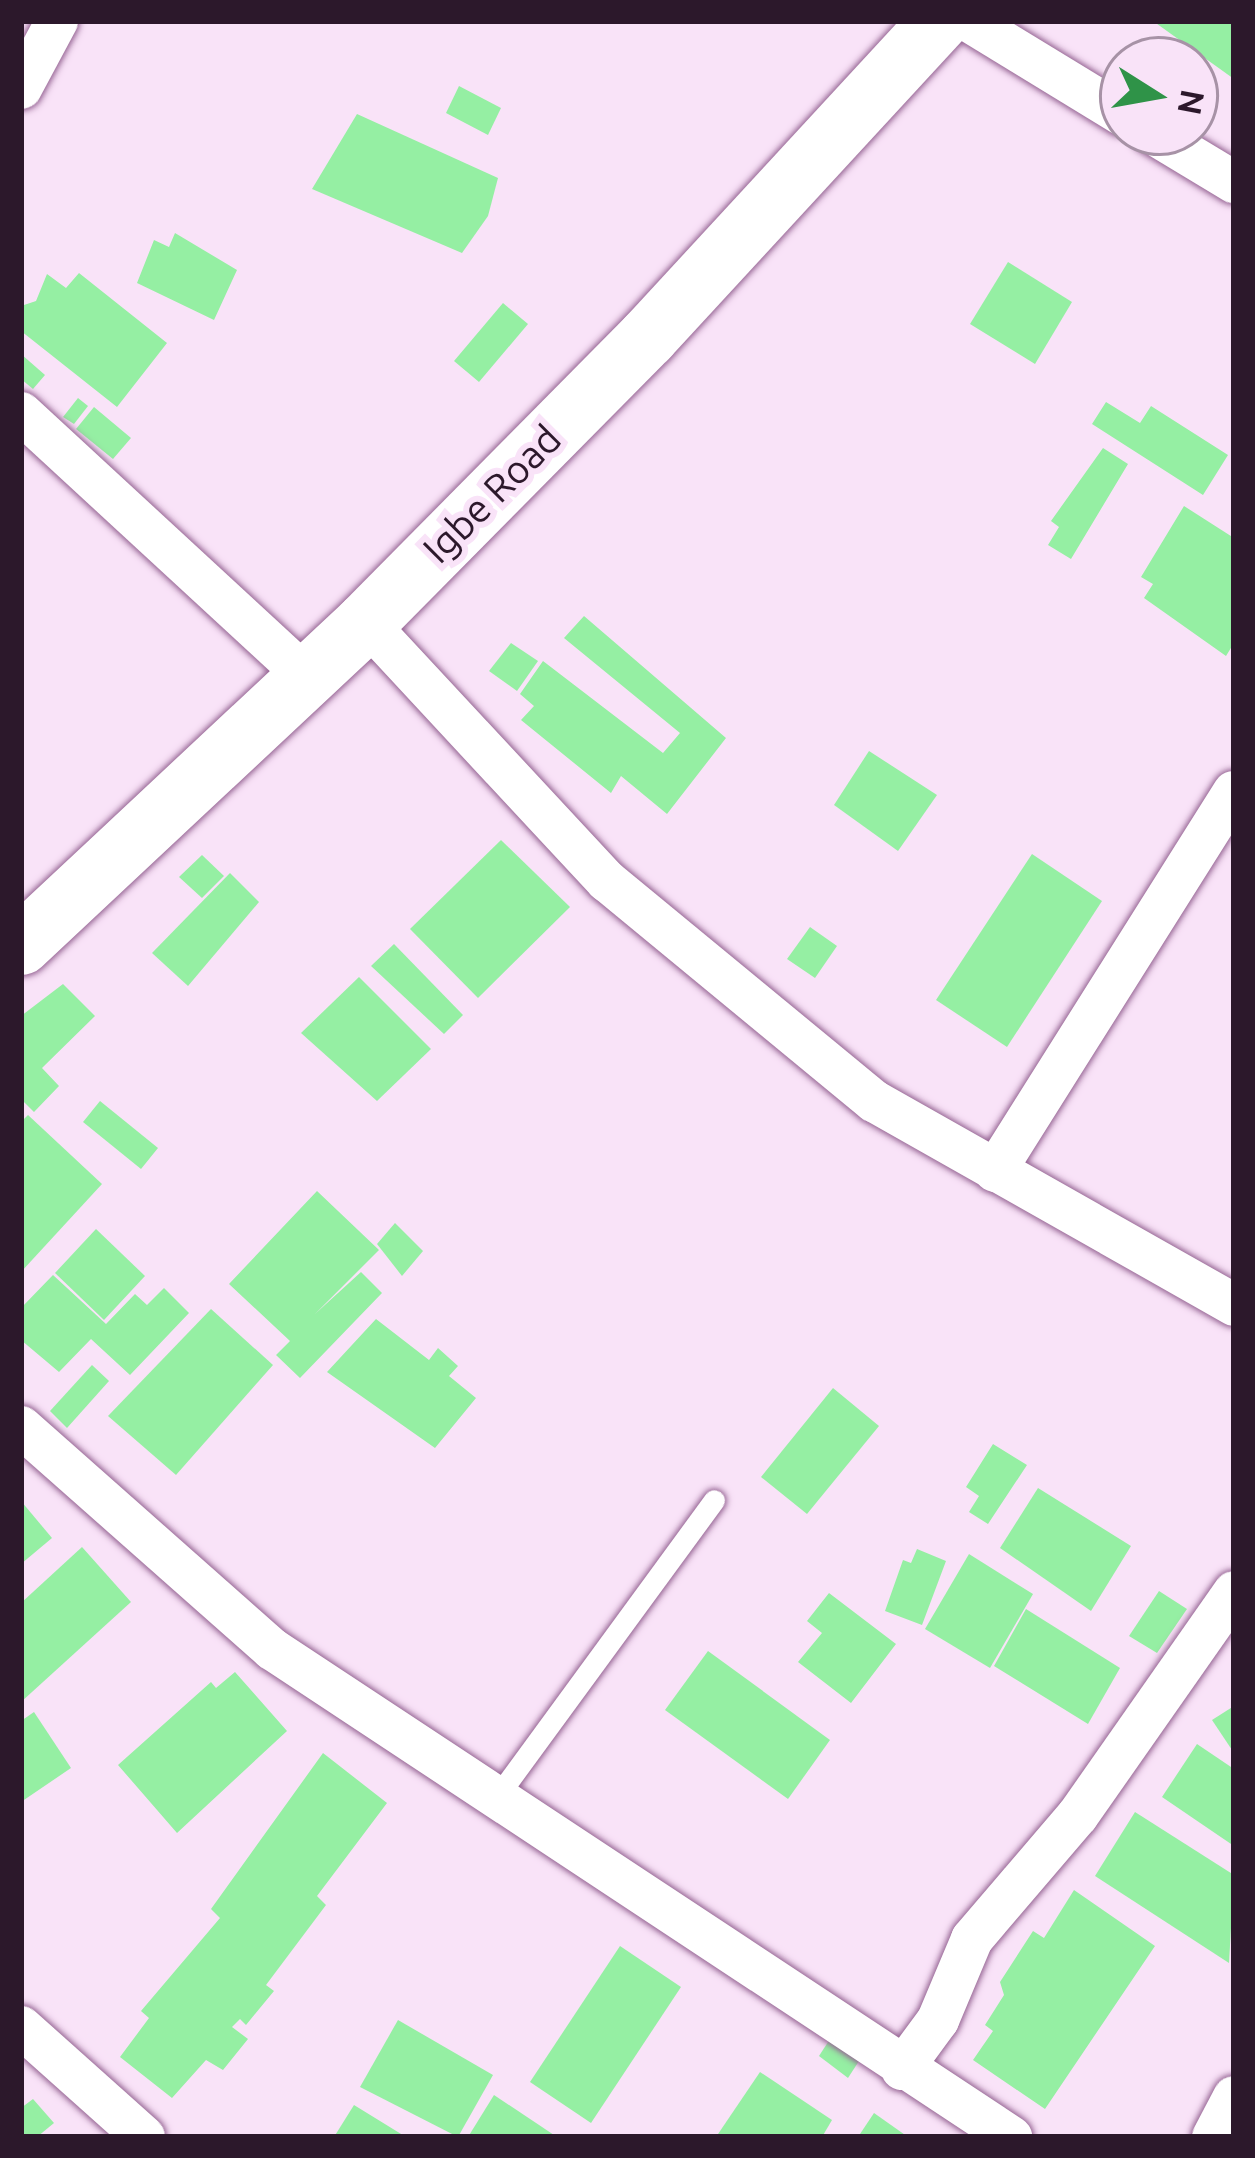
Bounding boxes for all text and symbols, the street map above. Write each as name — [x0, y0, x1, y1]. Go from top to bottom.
north arrow — [1099, 36, 1219, 156]
text: N — [1171, 87, 1212, 118]
street label: Igbe Road — [413, 415, 571, 573]

